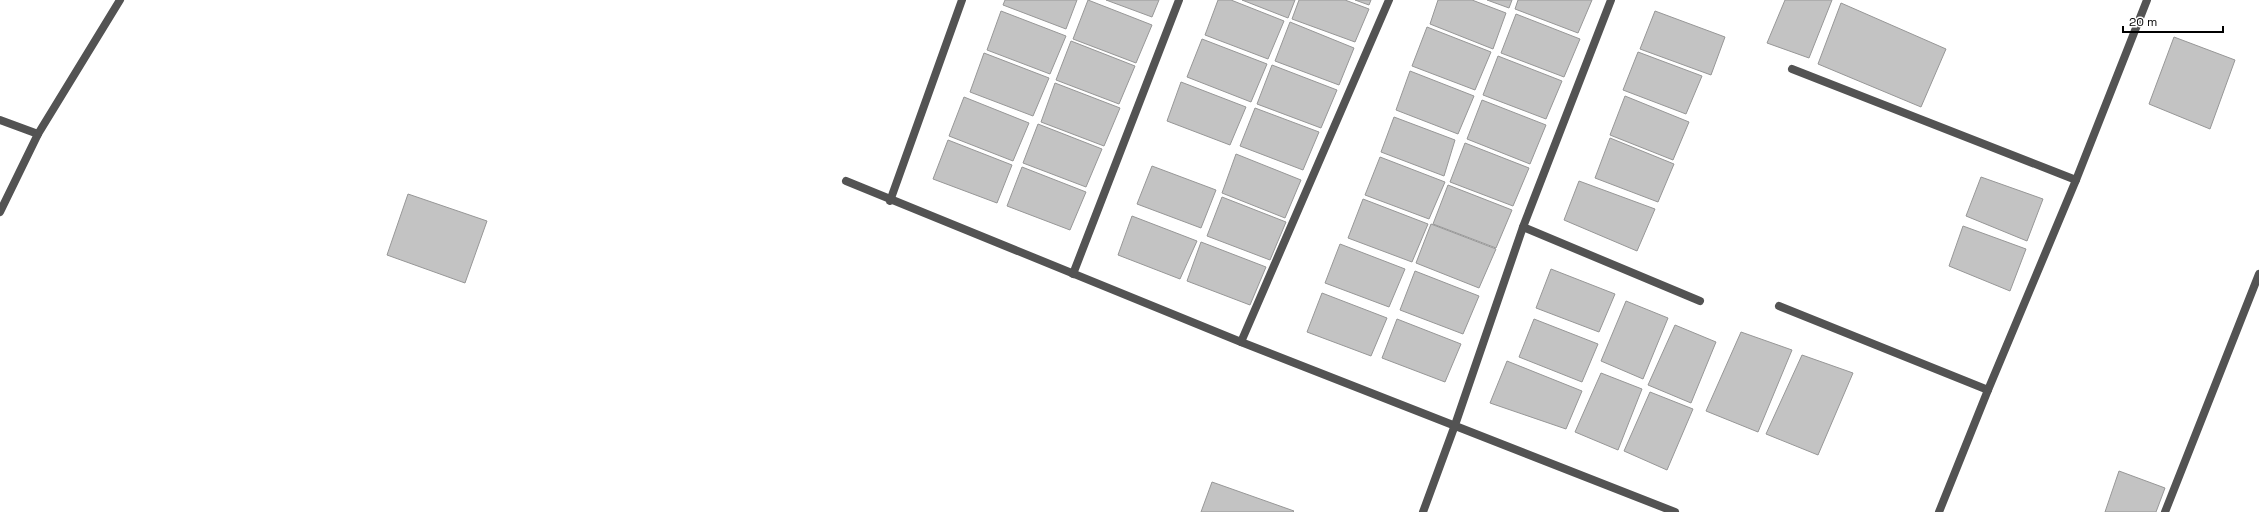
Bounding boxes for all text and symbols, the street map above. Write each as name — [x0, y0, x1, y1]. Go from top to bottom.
scale bar — [2123, 8, 2223, 34]
text: 20 m — [2129, 14, 2157, 30]

